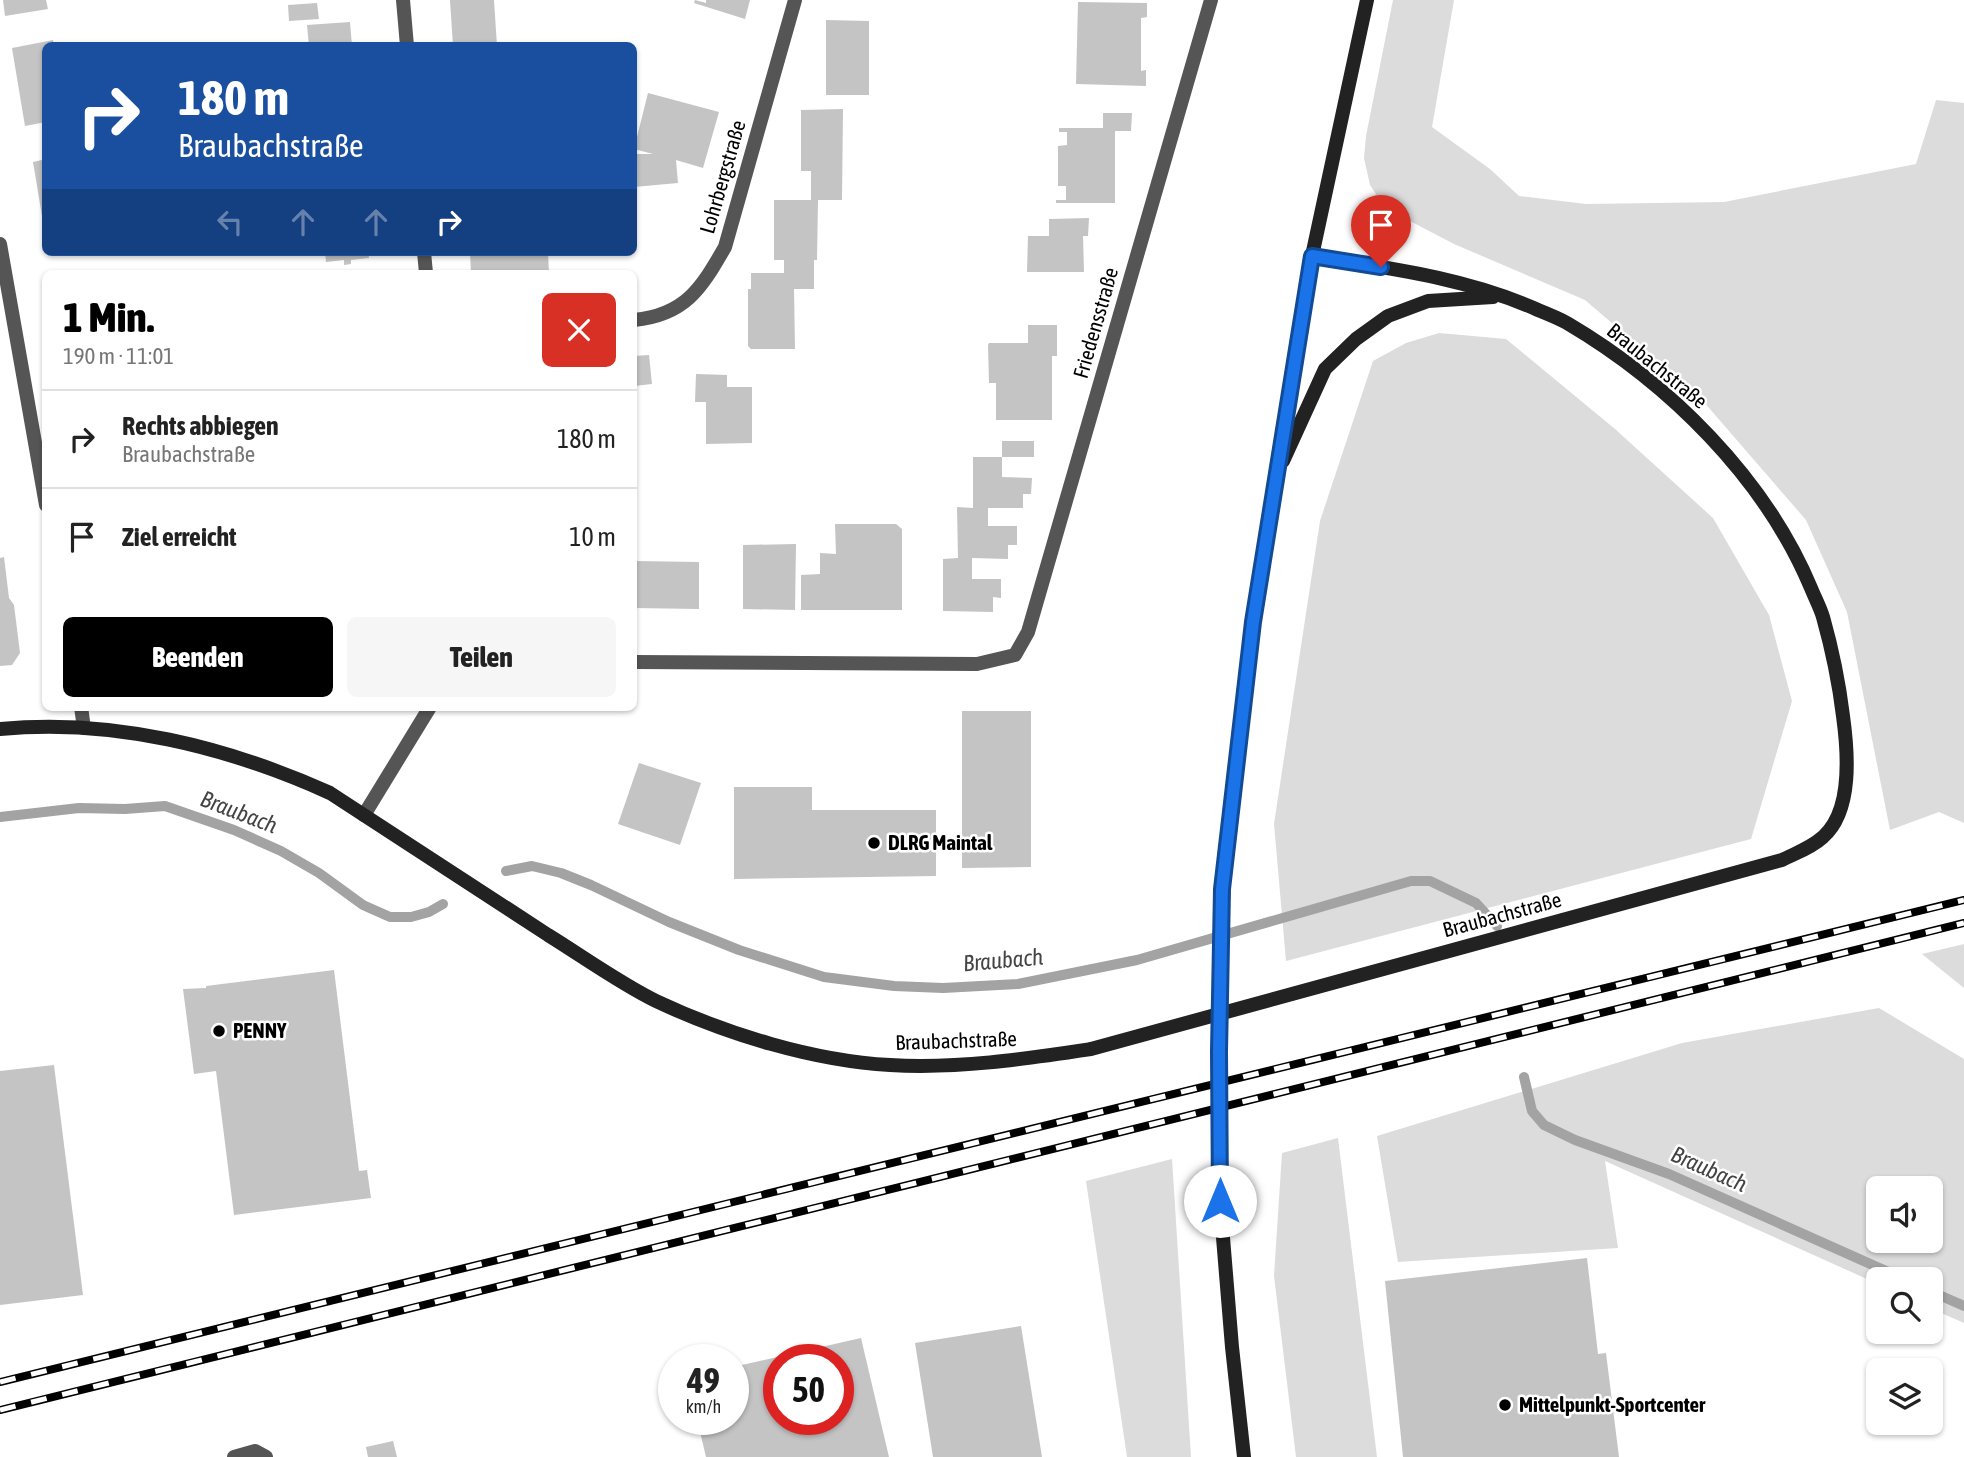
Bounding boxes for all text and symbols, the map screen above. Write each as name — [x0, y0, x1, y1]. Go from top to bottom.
text: 180 m — [178, 69, 289, 125]
icon: right — [63, 70, 154, 161]
street label: Lohrbergstraße — [694, 117, 750, 236]
text: Braubachstraße — [178, 127, 363, 164]
pin — [1351, 195, 1411, 267]
icon: left — [211, 203, 249, 241]
icon: ahead — [284, 203, 322, 241]
icon: ahead — [357, 203, 395, 241]
icon: right — [430, 203, 468, 241]
icon: arrive — [1362, 206, 1400, 244]
street label: Friedensstraße — [1068, 265, 1122, 381]
text: 1 Min. — [63, 293, 154, 341]
button: close — [542, 293, 616, 367]
street label: Braubachstraße — [1603, 318, 1712, 413]
text: 190 m · 11:01 — [63, 343, 174, 369]
text: Rechts abbiegen — [122, 411, 279, 441]
icon: right — [63, 420, 101, 458]
text: 180 m — [557, 424, 616, 454]
text: Braubachstraße — [122, 441, 255, 467]
icon: arrive — [63, 518, 101, 556]
text: Ziel erreicht — [122, 522, 237, 552]
text: 10 m — [569, 522, 616, 552]
button: Beenden — [63, 617, 333, 697]
button: Teilen — [347, 617, 616, 697]
water label: Braubach — [197, 786, 281, 838]
place label: DLRG Maintal — [888, 830, 993, 854]
marker: DLRG Maintal — [866, 835, 882, 851]
street label: Braubachstraße — [1440, 887, 1564, 941]
water label: Braubach — [962, 944, 1044, 976]
place label: PENNY — [233, 1018, 287, 1042]
marker: PENNY — [211, 1023, 227, 1039]
street label: Braubachstraße — [895, 1026, 1017, 1054]
water label: Braubach — [1667, 1141, 1751, 1197]
position arrow — [1183, 1164, 1257, 1238]
map controls — [1866, 1176, 1943, 1435]
button: sound — [1866, 1176, 1943, 1253]
button: search — [1866, 1267, 1943, 1344]
speed limit sign: 50 — [763, 1344, 854, 1435]
button: layers — [1866, 1358, 1943, 1435]
text: 49 — [687, 1360, 720, 1400]
place label: Mittelpunkt-Sportcenter — [1519, 1392, 1706, 1416]
text: km/h — [686, 1396, 721, 1417]
marker: Mittelpunkt-Sportcenter — [1497, 1397, 1513, 1413]

